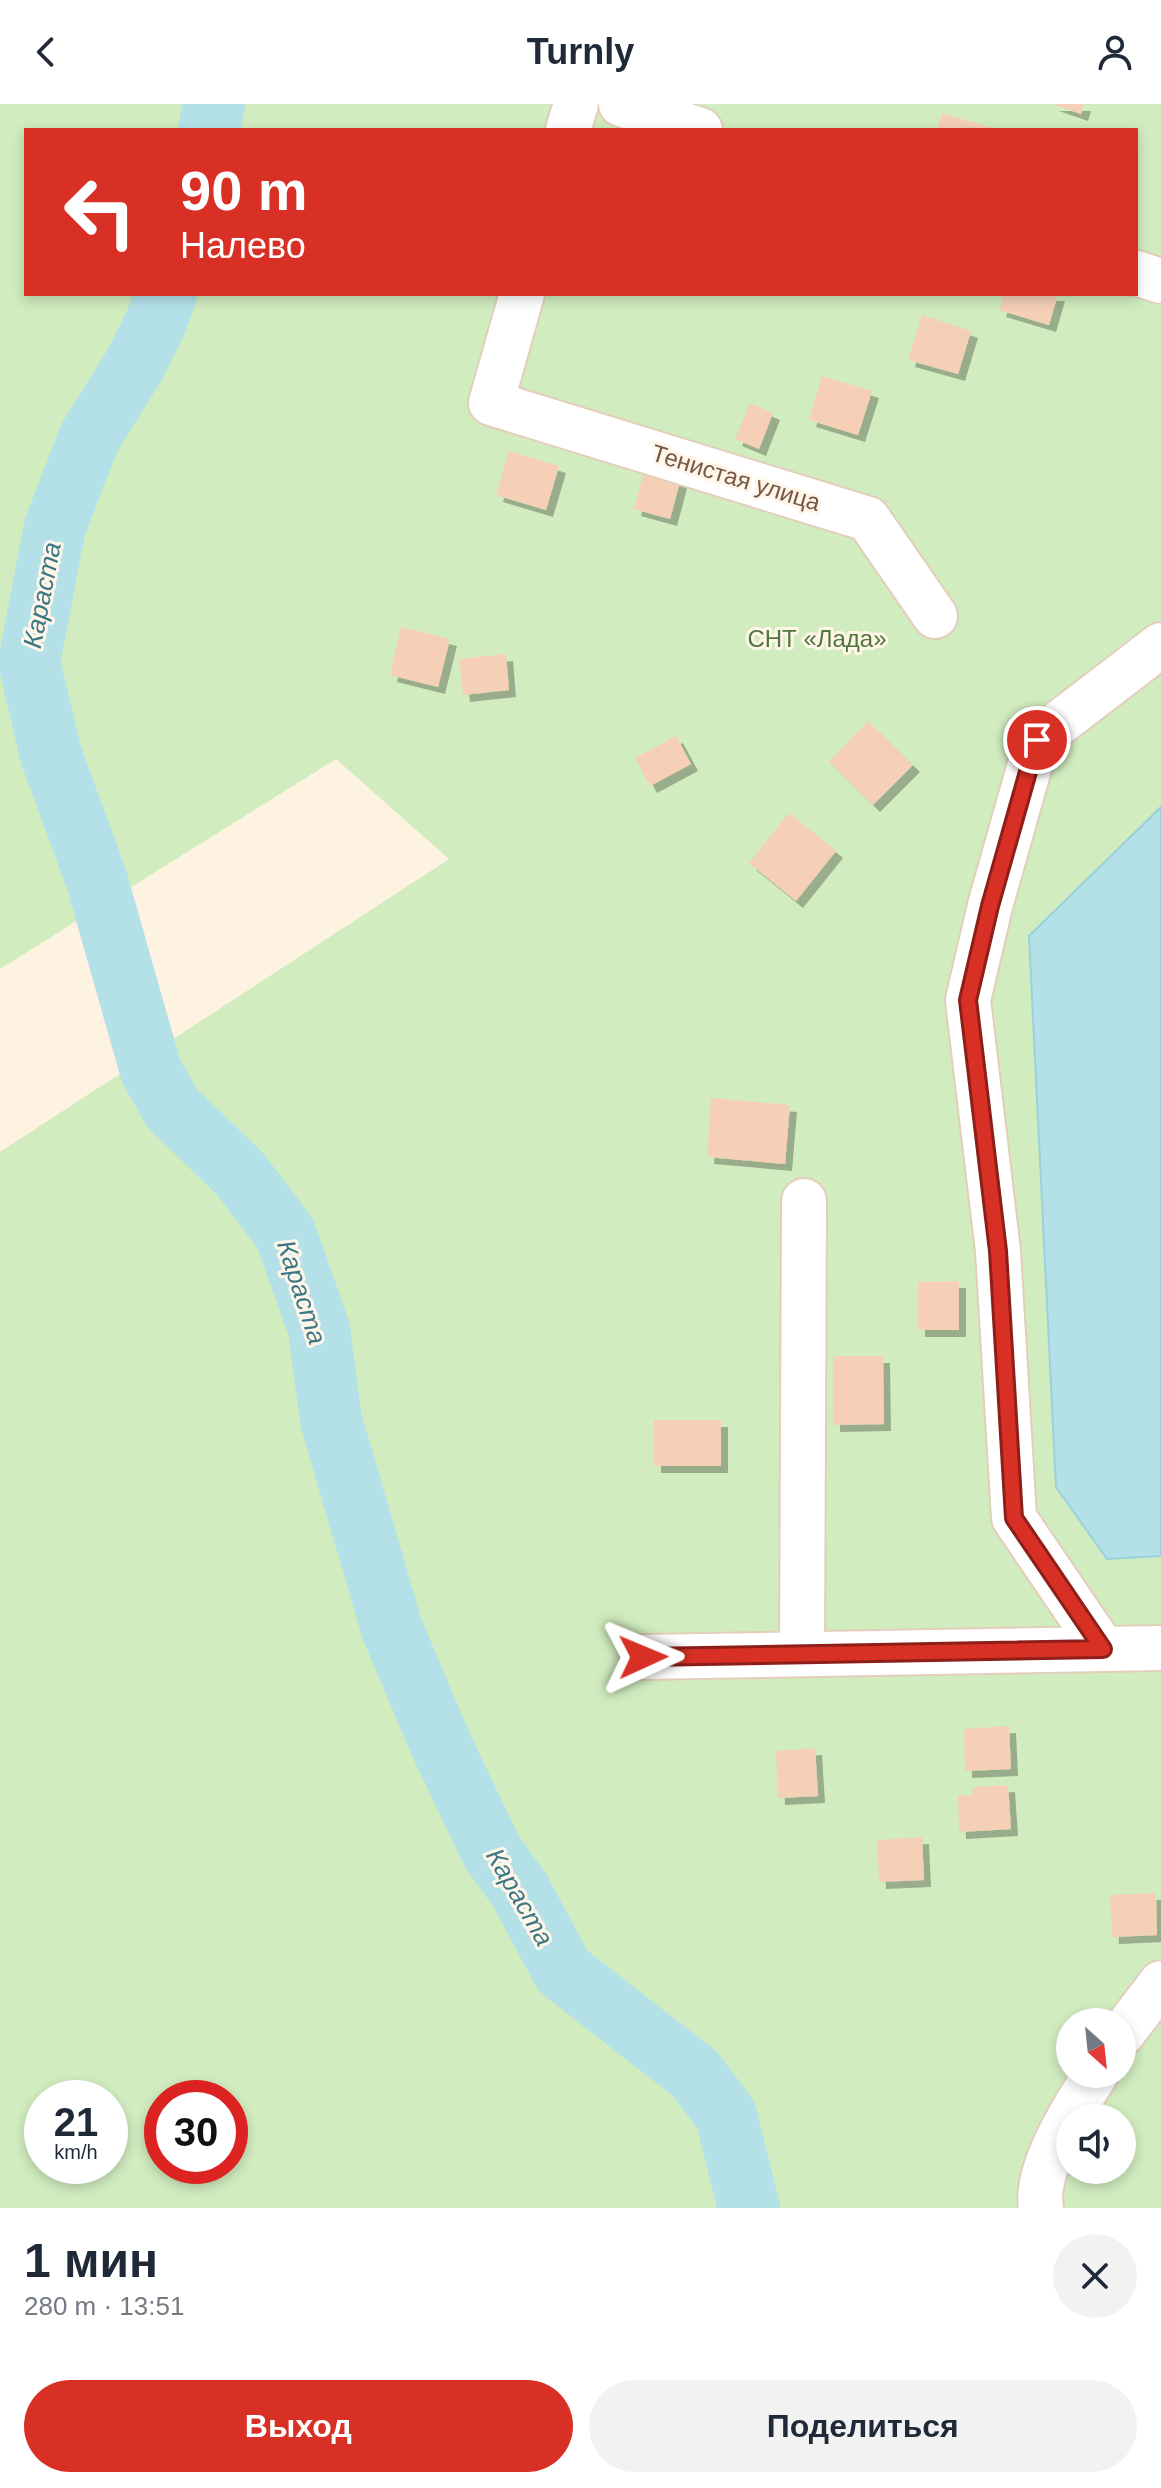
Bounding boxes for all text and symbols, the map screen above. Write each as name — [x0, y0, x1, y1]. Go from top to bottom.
icon: back — [24, 30, 68, 74]
icon: person — [1093, 30, 1137, 74]
text: Turnly — [527, 31, 634, 72]
text: 90 m — [180, 159, 308, 222]
icon: left — [48, 160, 152, 264]
text: Налево — [180, 225, 306, 266]
street label: Тенистая улица — [649, 439, 824, 516]
water label: Караста — [17, 539, 67, 651]
park label: СНТ «Лада» — [747, 625, 887, 652]
pin — [1003, 706, 1071, 774]
icon: arrive — [1015, 718, 1059, 762]
water label: Караста — [271, 1236, 333, 1348]
position arrow — [601, 1615, 685, 1699]
water label: Караста — [480, 1843, 560, 1951]
north arrow — [1056, 2008, 1136, 2088]
map controls — [1056, 2008, 1136, 2184]
speed limit sign: 30 — [144, 2080, 248, 2184]
text: 21 — [54, 2100, 98, 2144]
button: sound — [1056, 2104, 1136, 2184]
text: km/h — [54, 2141, 98, 2163]
text: 1 мин — [24, 2234, 158, 2287]
button: close — [1053, 2234, 1137, 2318]
text: 280 m · 13:51 — [24, 2291, 184, 2321]
button: Выход — [24, 2380, 573, 2472]
button: Поделиться — [589, 2380, 1137, 2472]

